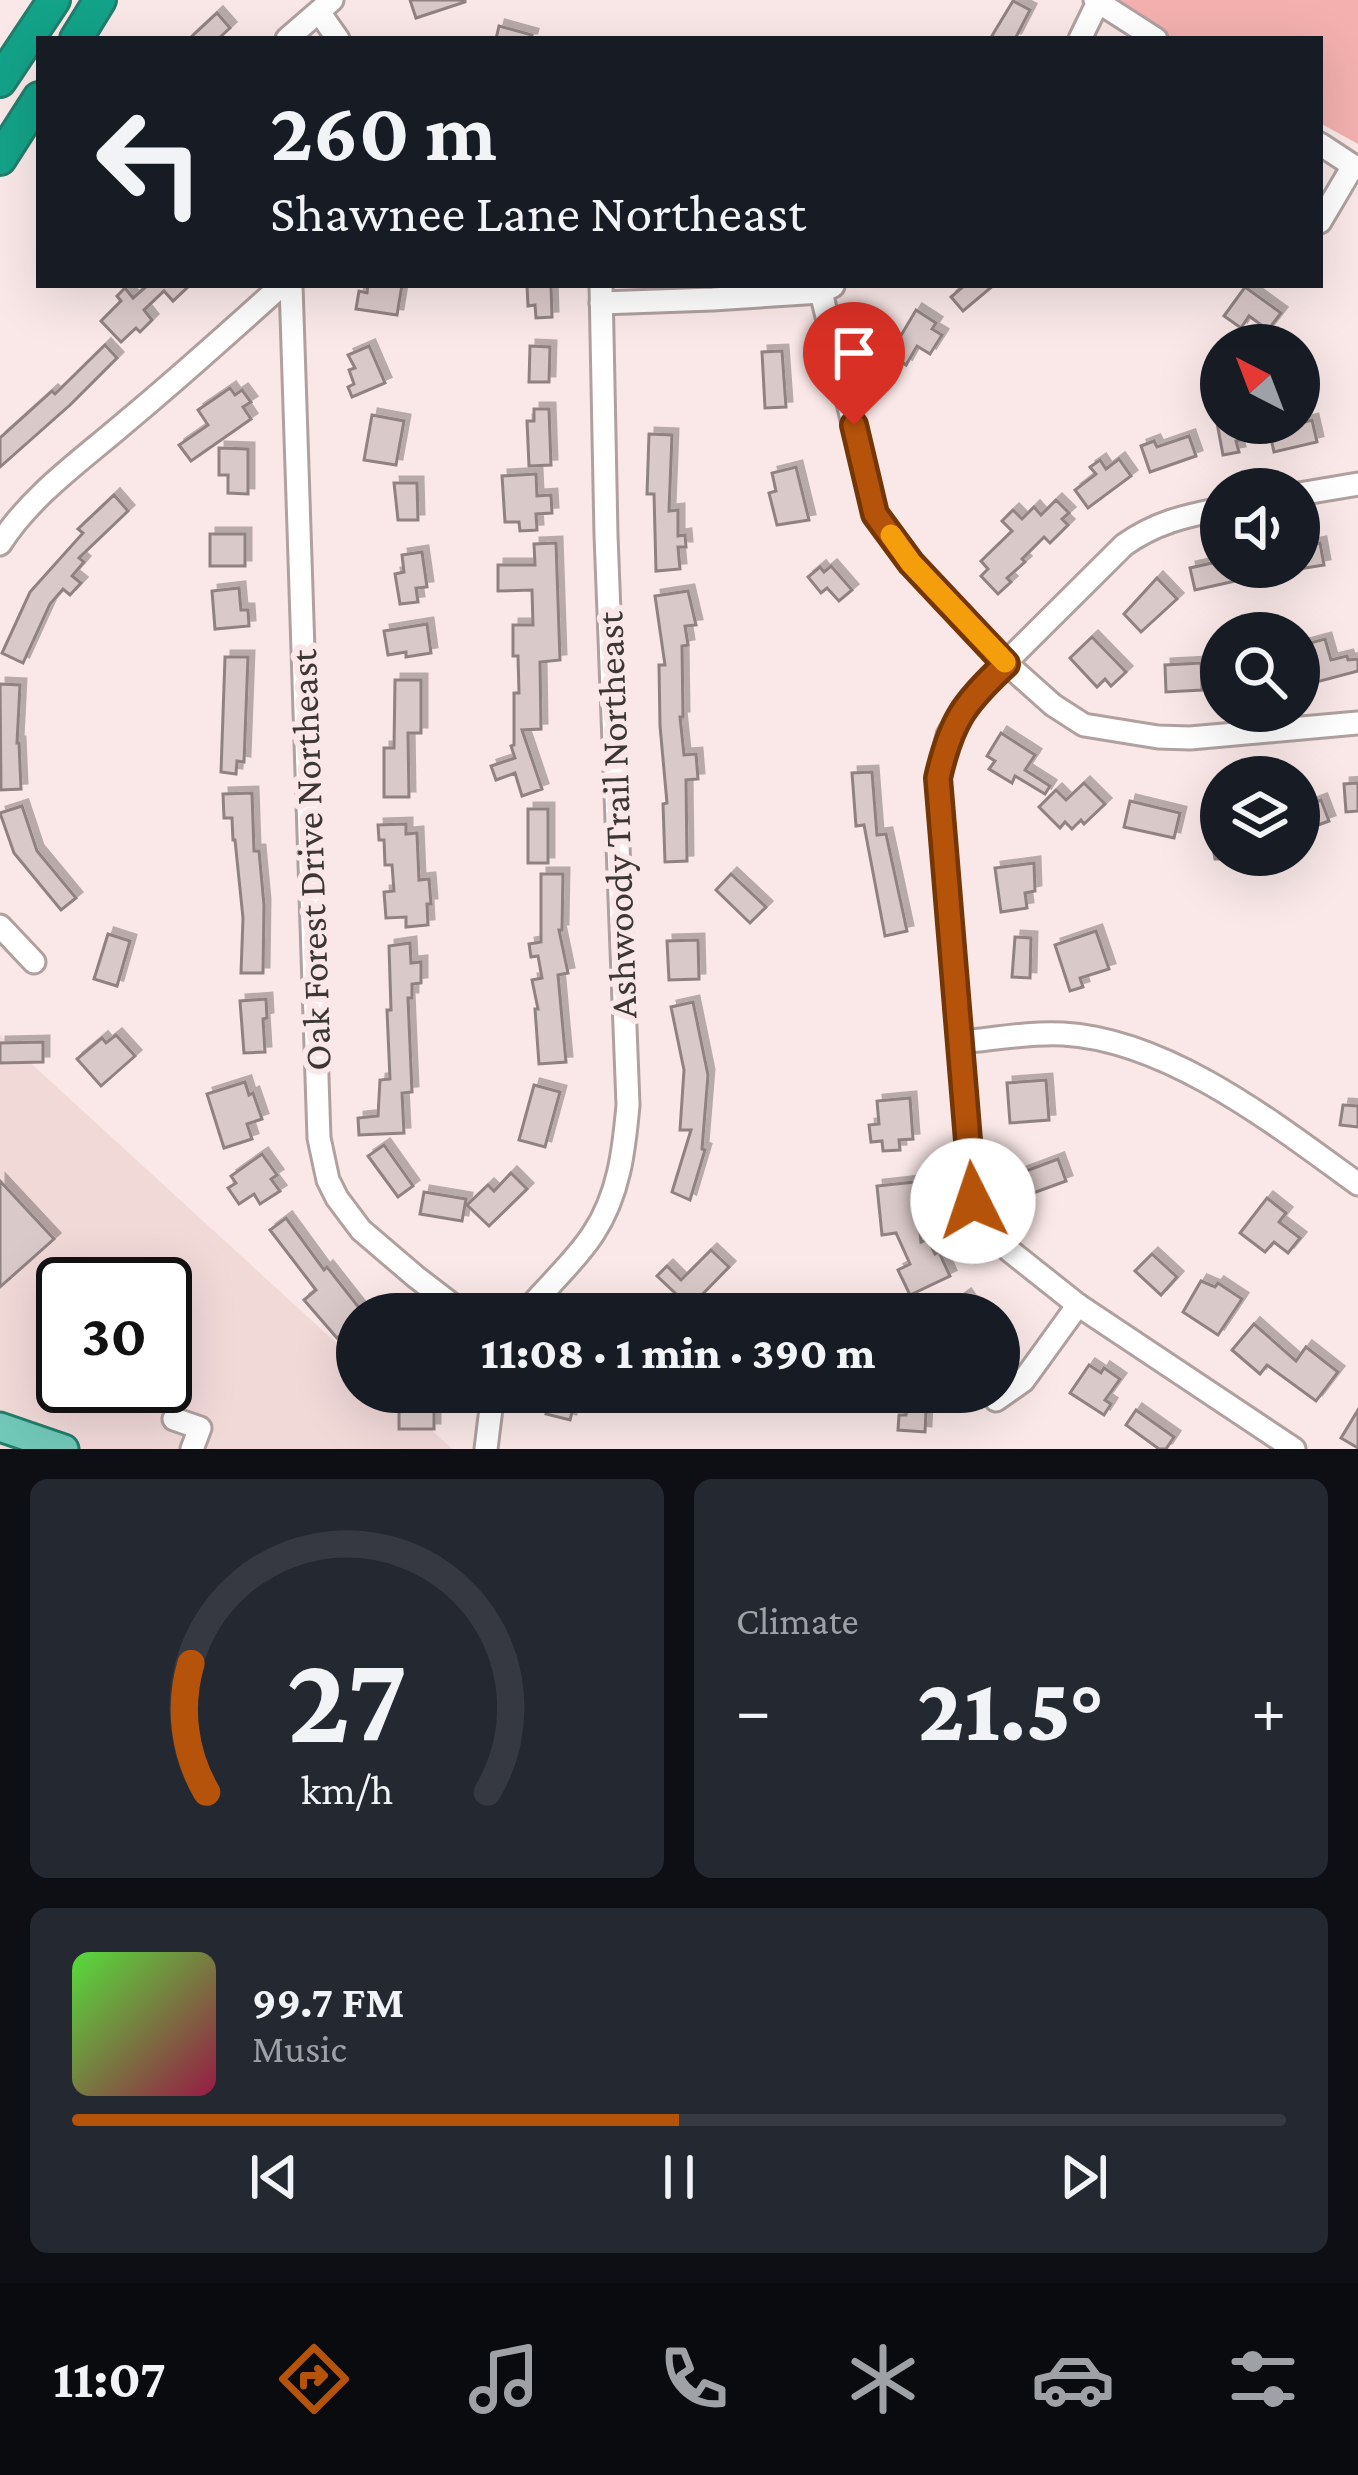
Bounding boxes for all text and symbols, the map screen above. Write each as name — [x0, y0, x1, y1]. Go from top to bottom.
icon: left — [72, 84, 228, 240]
text: 260 m — [270, 85, 497, 178]
text: Shawnee Lane Northeast — [270, 183, 806, 243]
pin — [803, 302, 905, 425]
icon: arrive — [821, 320, 887, 386]
north arrow — [1200, 324, 1320, 444]
map controls — [1200, 324, 1320, 876]
button: sound — [1200, 468, 1320, 588]
street label: Ashwoody Trail Northeast — [587, 610, 646, 1019]
button: search — [1200, 612, 1320, 732]
street label: Oak Forest Drive Northeast — [281, 648, 339, 1071]
button: layers — [1200, 756, 1320, 876]
position arrow — [910, 1138, 1036, 1264]
speed limit sign: 30 — [36, 1257, 192, 1413]
text: 11:08 · 1 min · 390 m — [481, 1328, 875, 1378]
text: Climate — [736, 1599, 859, 1642]
text: 27 — [286, 1629, 408, 1768]
text: 21.5° — [917, 1659, 1105, 1759]
text: − — [736, 1673, 771, 1746]
text: + — [1251, 1673, 1286, 1746]
text: km/h — [301, 1765, 393, 1812]
text: 99.7 FM — [252, 1977, 405, 2027]
text: Music — [252, 2027, 347, 2070]
icon: previous — [241, 2144, 307, 2210]
icon: pause — [646, 2144, 712, 2210]
icon: next — [1051, 2144, 1117, 2210]
icon: directions — [272, 2337, 356, 2421]
icon: music — [462, 2337, 546, 2421]
icon: phone — [652, 2337, 736, 2421]
icon: climate — [841, 2337, 925, 2421]
icon: car — [1031, 2337, 1115, 2421]
icon: filters — [1221, 2337, 1305, 2421]
text: 11:07 — [53, 2349, 166, 2409]

